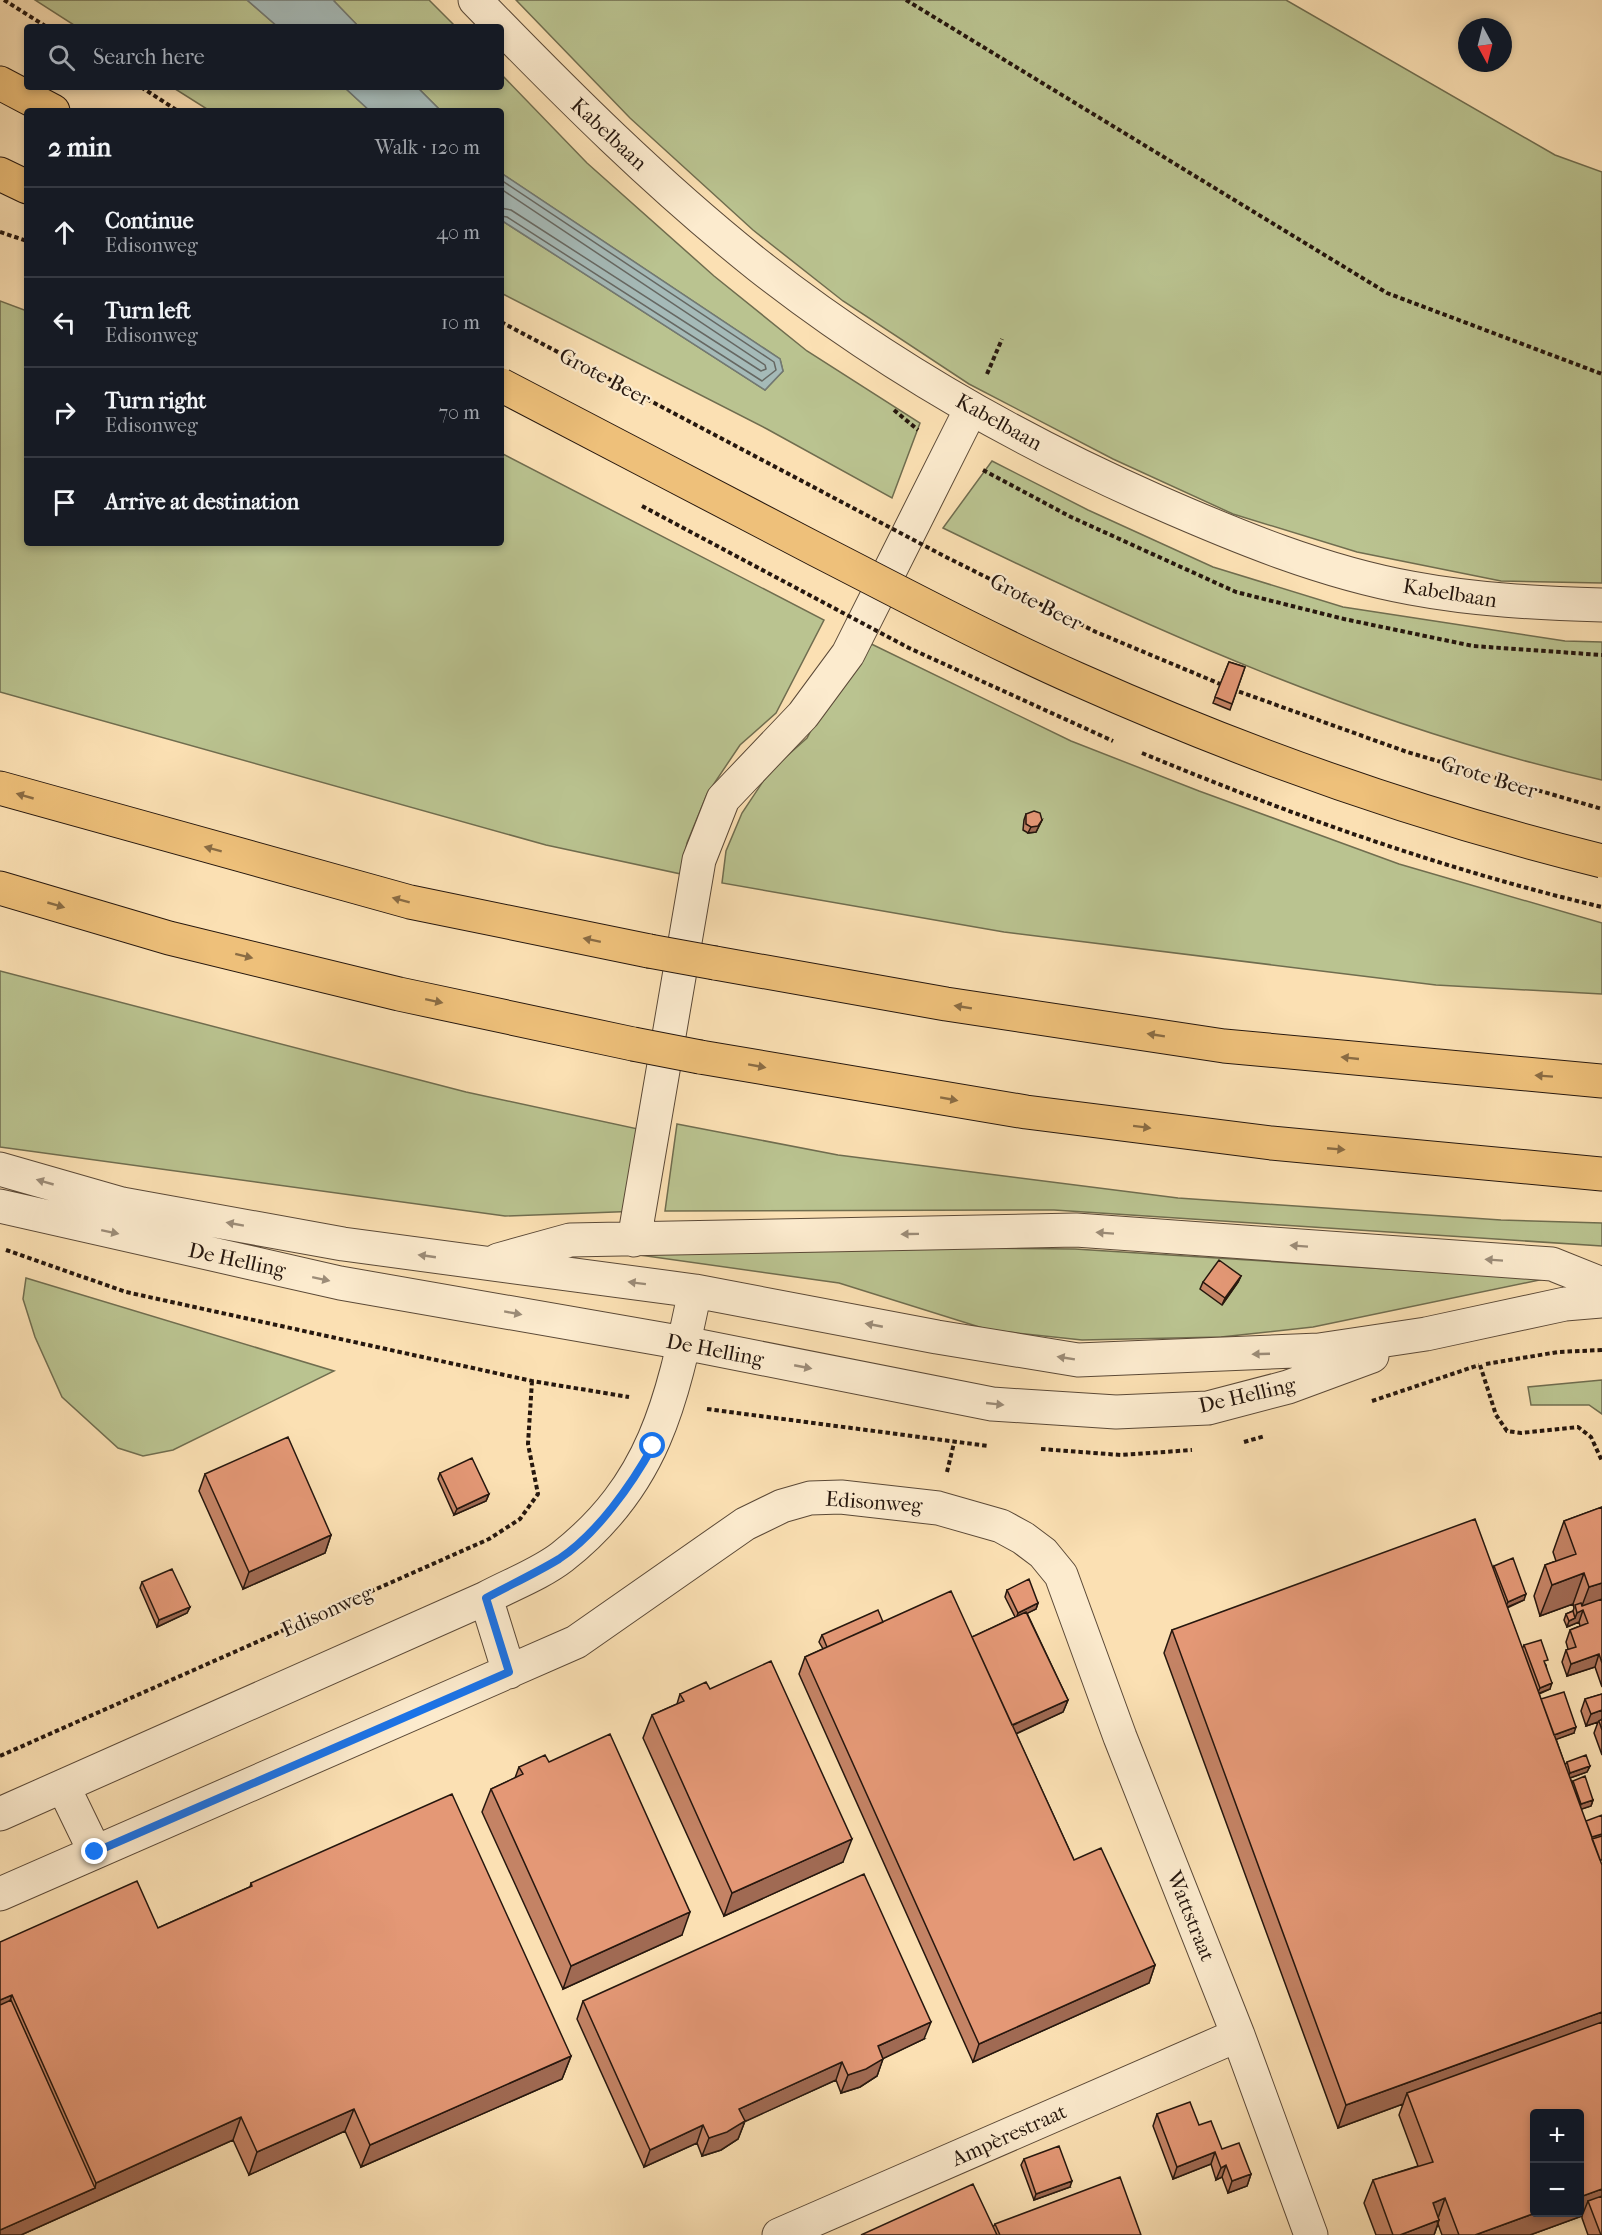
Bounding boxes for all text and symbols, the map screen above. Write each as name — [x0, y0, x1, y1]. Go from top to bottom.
north arrow — [1458, 18, 1512, 72]
search box — [24, 24, 504, 90]
icon: search — [45, 41, 78, 74]
text: Search here — [93, 44, 205, 70]
street label: Kabelbaan — [566, 93, 652, 175]
text: 2 min — [48, 132, 111, 163]
text: Walk · 120 m — [375, 136, 480, 159]
text: Continue — [105, 208, 194, 234]
icon: ahead — [48, 216, 81, 249]
text: 40 m — [436, 221, 480, 244]
text: Edisonweg — [105, 234, 198, 257]
text: Turn left — [105, 298, 191, 324]
icon: left — [48, 306, 81, 339]
text: 10 m — [441, 311, 480, 334]
text: Edisonweg — [105, 324, 198, 347]
street label: Grote Beer — [555, 343, 655, 411]
text: Turn right — [105, 388, 206, 414]
street label: Kabelbaan — [952, 389, 1046, 455]
icon: right — [48, 396, 81, 429]
text: 70 m — [438, 401, 480, 424]
text: Edisonweg — [105, 414, 198, 437]
icon: arrive — [48, 486, 81, 519]
text: Arrive at destination — [105, 489, 299, 515]
street label: Grote Beer — [986, 569, 1086, 635]
street label: Kabelbaan — [1401, 574, 1499, 612]
street label: Grote Beer — [1438, 751, 1540, 803]
one-way arrow — [16, 791, 34, 800]
one-way arrow — [204, 844, 222, 853]
one-way arrow — [392, 895, 410, 904]
one-way arrow — [47, 901, 65, 910]
one-way arrow — [582, 935, 601, 944]
one-way arrow — [235, 952, 253, 962]
one-way arrow — [425, 997, 444, 1006]
one-way arrow — [953, 1002, 972, 1011]
one-way arrow — [1146, 1031, 1165, 1040]
one-way arrow — [1340, 1053, 1359, 1063]
one-way arrow — [748, 1062, 767, 1071]
one-way arrow — [1534, 1071, 1553, 1081]
one-way arrow — [940, 1095, 959, 1104]
one-way arrow — [1133, 1122, 1152, 1132]
one-way arrow — [1327, 1144, 1346, 1154]
one-way arrow — [35, 1177, 53, 1186]
one-way arrow — [225, 1219, 244, 1228]
one-way arrow — [101, 1228, 120, 1237]
one-way arrow — [1095, 1228, 1114, 1237]
one-way arrow — [900, 1229, 919, 1239]
street label: De Helling — [186, 1238, 289, 1282]
one-way arrow — [1290, 1241, 1309, 1251]
one-way arrow — [417, 1251, 436, 1260]
one-way arrow — [1484, 1255, 1503, 1265]
one-way arrow — [312, 1274, 330, 1284]
one-way arrow — [628, 1279, 647, 1288]
one-way arrow — [504, 1309, 523, 1318]
one-way arrow — [864, 1320, 883, 1329]
street label: De Helling — [664, 1329, 767, 1371]
one-way arrow — [1251, 1350, 1270, 1359]
one-way arrow — [1057, 1354, 1076, 1363]
one-way arrow — [794, 1363, 813, 1372]
street label: De Helling — [1196, 1372, 1299, 1418]
one-way arrow — [985, 1399, 1004, 1408]
route start — [639, 1432, 665, 1458]
street label: Edisonweg — [825, 1487, 924, 1517]
street label: Edisonweg — [278, 1580, 377, 1642]
route end — [81, 1838, 107, 1864]
street label: Wattstraat — [1162, 1867, 1220, 1965]
street label: Ampèrestraat — [947, 2099, 1071, 2171]
map controls — [1530, 2109, 1584, 2217]
button: + — [1530, 2109, 1584, 2163]
button: − — [1530, 2163, 1584, 2217]

